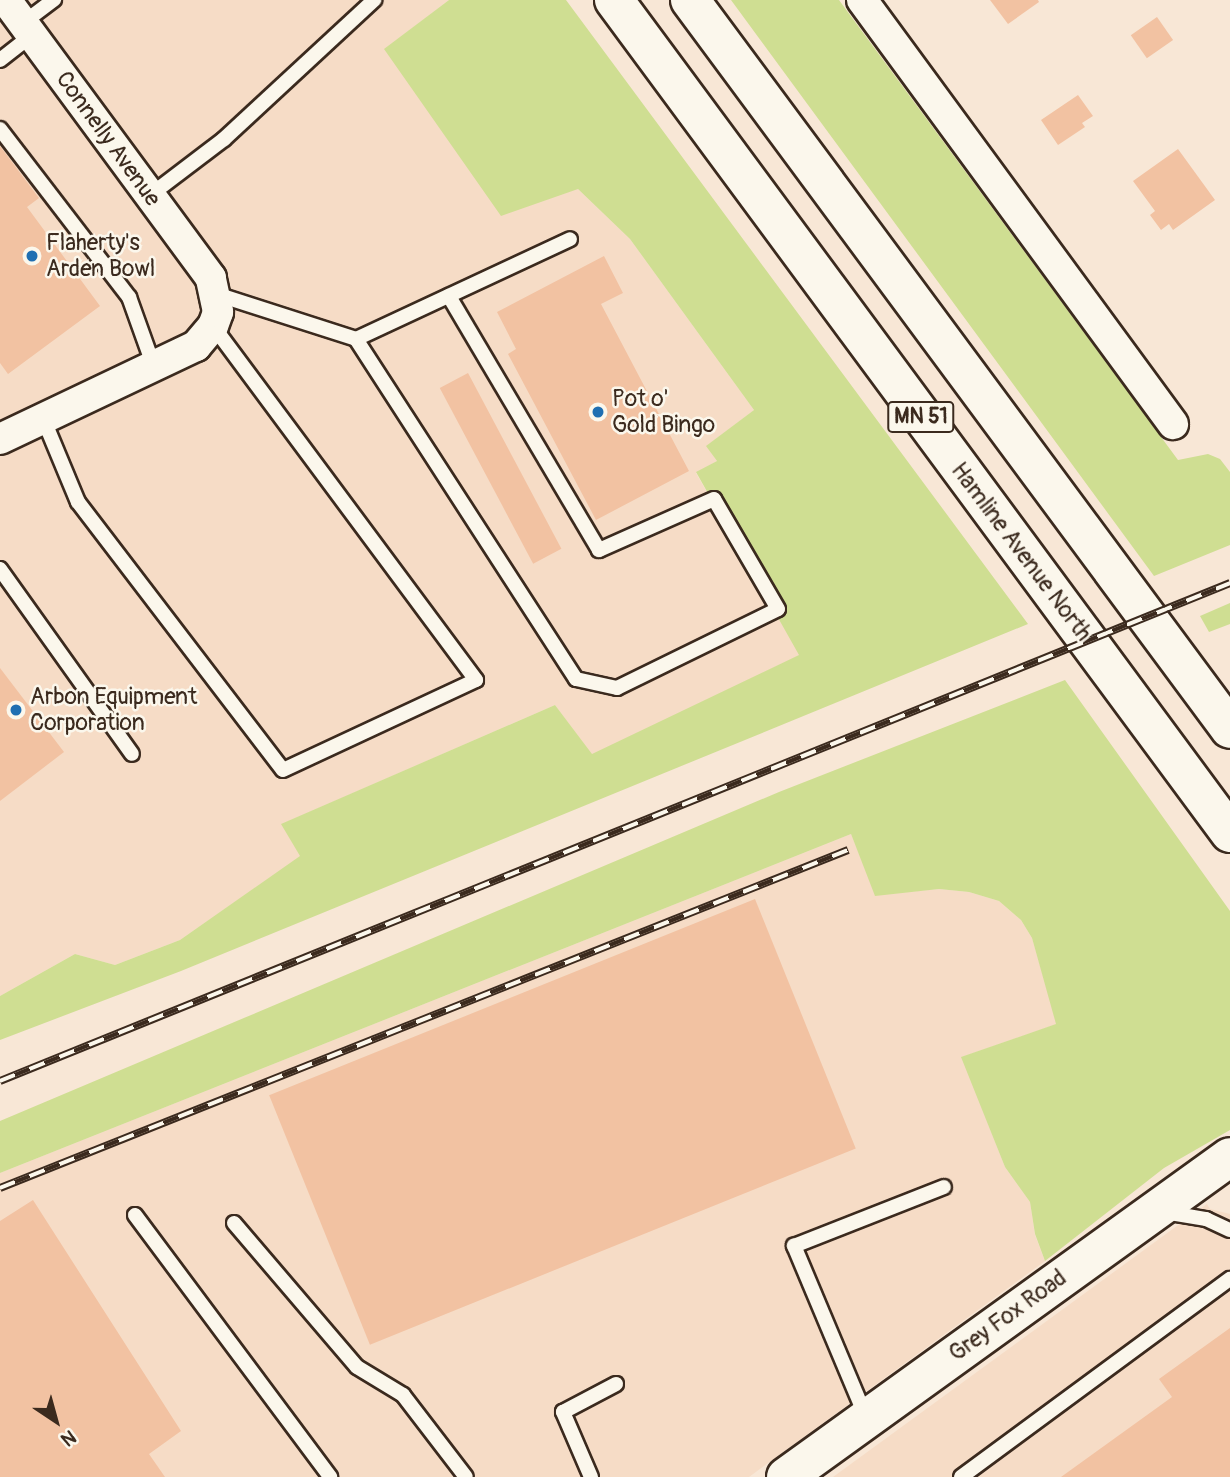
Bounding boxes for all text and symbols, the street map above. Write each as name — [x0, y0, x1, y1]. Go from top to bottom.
street label: Connelly Avenue — [50, 66, 166, 212]
place label: Flaherty's Arden Bowl — [46, 229, 155, 283]
marker: Flaherty's Arden Bowl — [24, 248, 40, 264]
place label: Pot o' Gold Bingo — [612, 385, 715, 439]
road number: MN 51 — [886, 400, 956, 434]
marker: Pot o' Gold Bingo — [590, 404, 606, 420]
street label: Hamline Avenue North — [945, 457, 1097, 647]
place label: Arbon Equipment Corporation — [30, 683, 197, 737]
marker: Arbon Equipment Corporation — [8, 702, 24, 718]
street label: Grey Fox Road — [944, 1264, 1072, 1368]
north arrow — [21, 1386, 91, 1456]
text: N — [56, 1424, 81, 1451]

